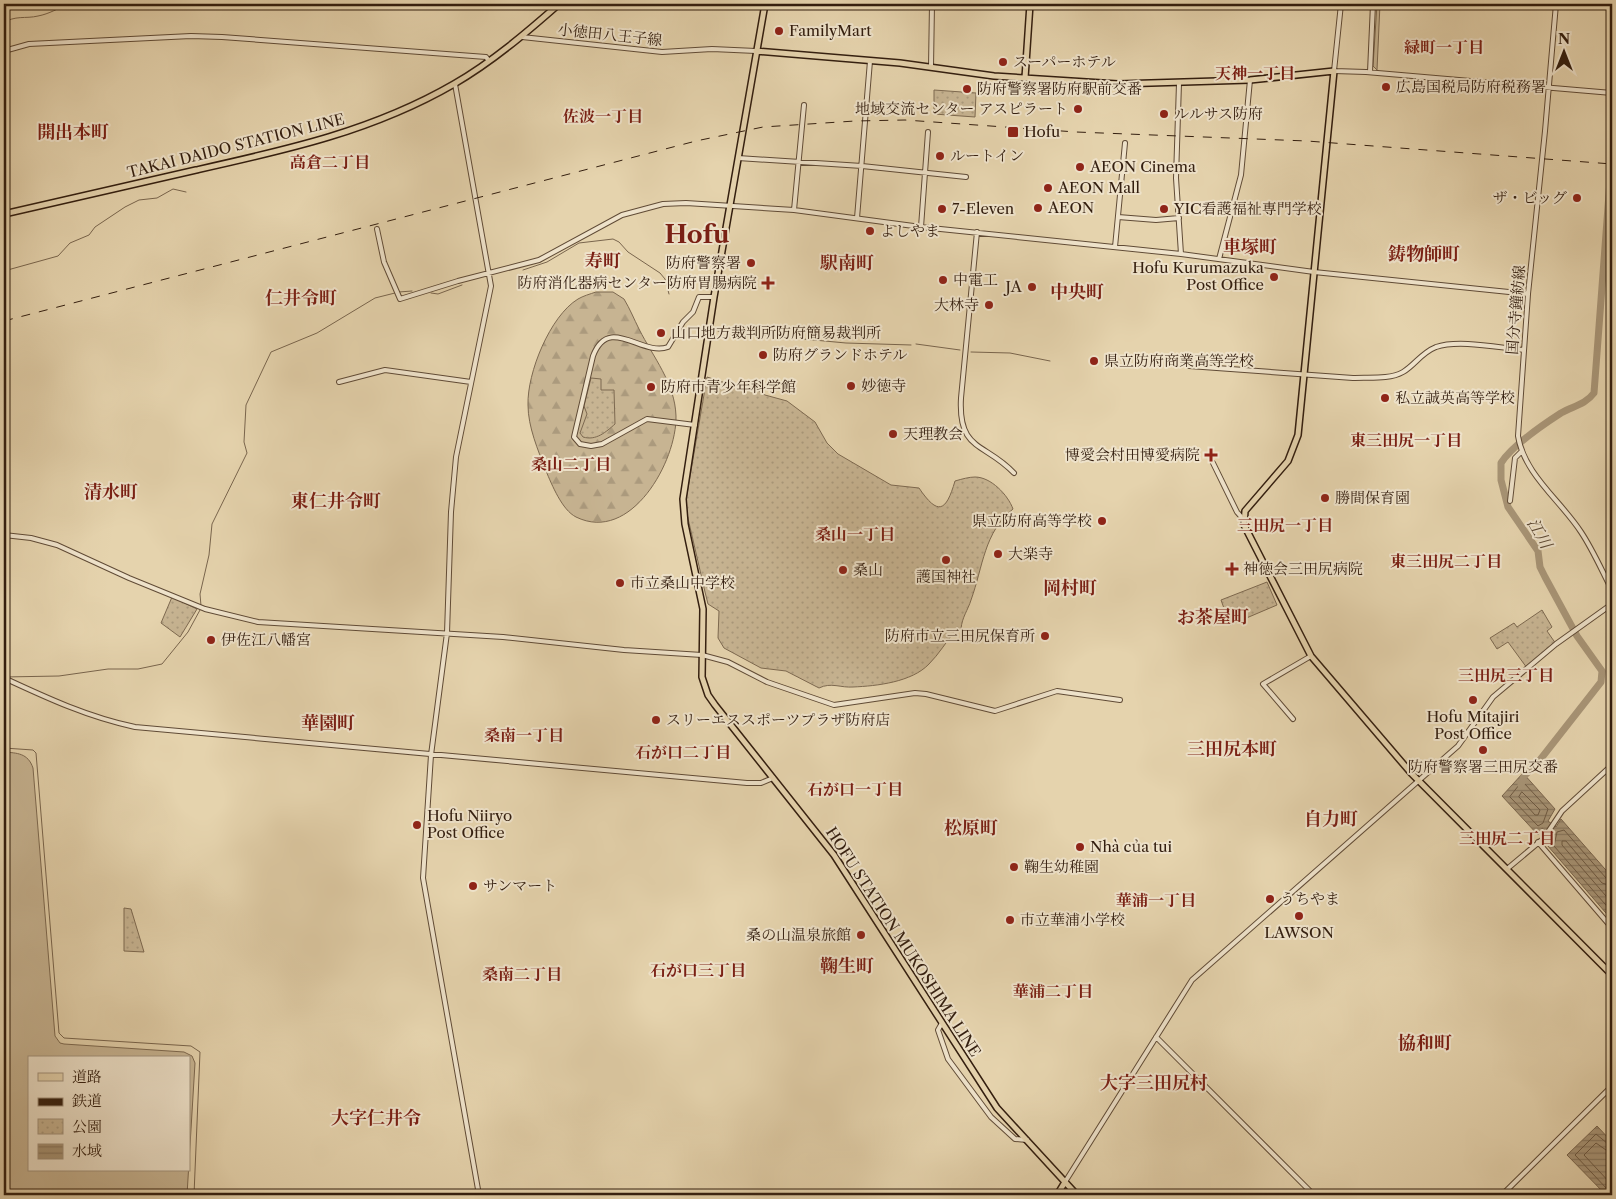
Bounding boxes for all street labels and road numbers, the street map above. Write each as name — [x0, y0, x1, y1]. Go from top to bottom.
street label: 小徳田八王子線 — [557, 20, 663, 49]
street label: TAKAI DAIDO STATION LINE — [125, 109, 347, 182]
street label: 国分寺鐘紡線 — [1502, 264, 1529, 356]
street label: HOFU STATION MUKOSHIMA LINE — [822, 823, 985, 1060]

